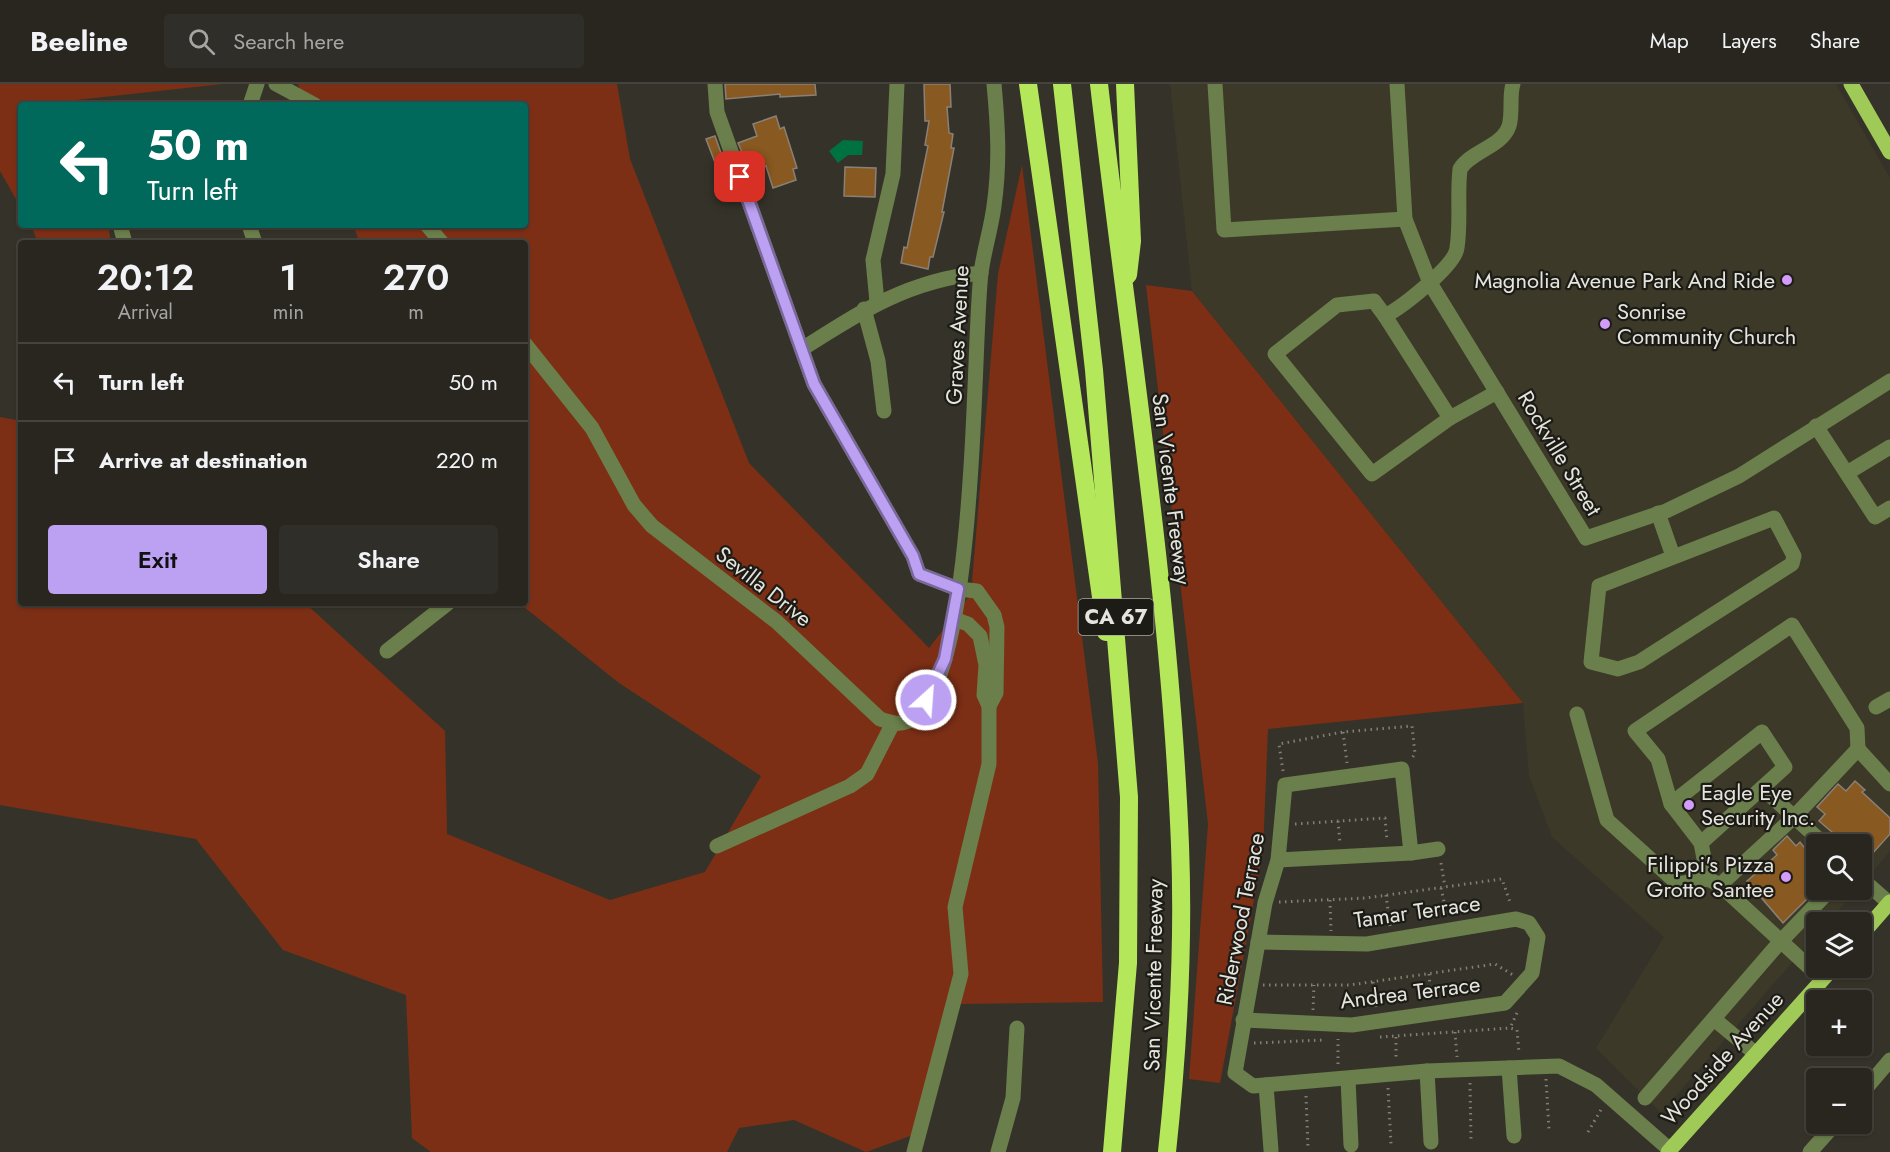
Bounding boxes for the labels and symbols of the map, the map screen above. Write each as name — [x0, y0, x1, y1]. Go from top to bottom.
pin — [714, 151, 765, 202]
street label: Graves Avenue — [937, 264, 977, 406]
place label: Magnolia Avenue Park And Ride — [1474, 264, 1775, 296]
marker: Magnolia Avenue Park And Ride — [1780, 273, 1794, 287]
place label: Sonrise Community Church — [1617, 295, 1796, 352]
marker: Sonrise Community Church — [1598, 317, 1612, 331]
street label: Rockville Street — [1510, 384, 1610, 522]
street label: San Vicente Freeway — [1144, 391, 1200, 587]
street label: Sevilla Drive — [709, 538, 819, 634]
road number: CA 67 — [1078, 599, 1154, 635]
position arrow — [894, 668, 958, 732]
place label: Eagle Eye Security Inc. — [1701, 776, 1815, 833]
marker: Eagle Eye Security Inc. — [1682, 798, 1696, 812]
street label: Riderwood Terrace — [1208, 830, 1272, 1008]
place label: Filippi's Pizza Grotto Santee — [1646, 848, 1774, 905]
marker: Filippi's Pizza Grotto Santee — [1779, 870, 1793, 884]
street label: San Vicente Freeway — [1135, 878, 1171, 1072]
street label: Tamar Terrace — [1352, 886, 1482, 936]
street label: Andrea Terrace — [1338, 968, 1482, 1016]
street label: Woodside Avenue — [1653, 984, 1791, 1132]

